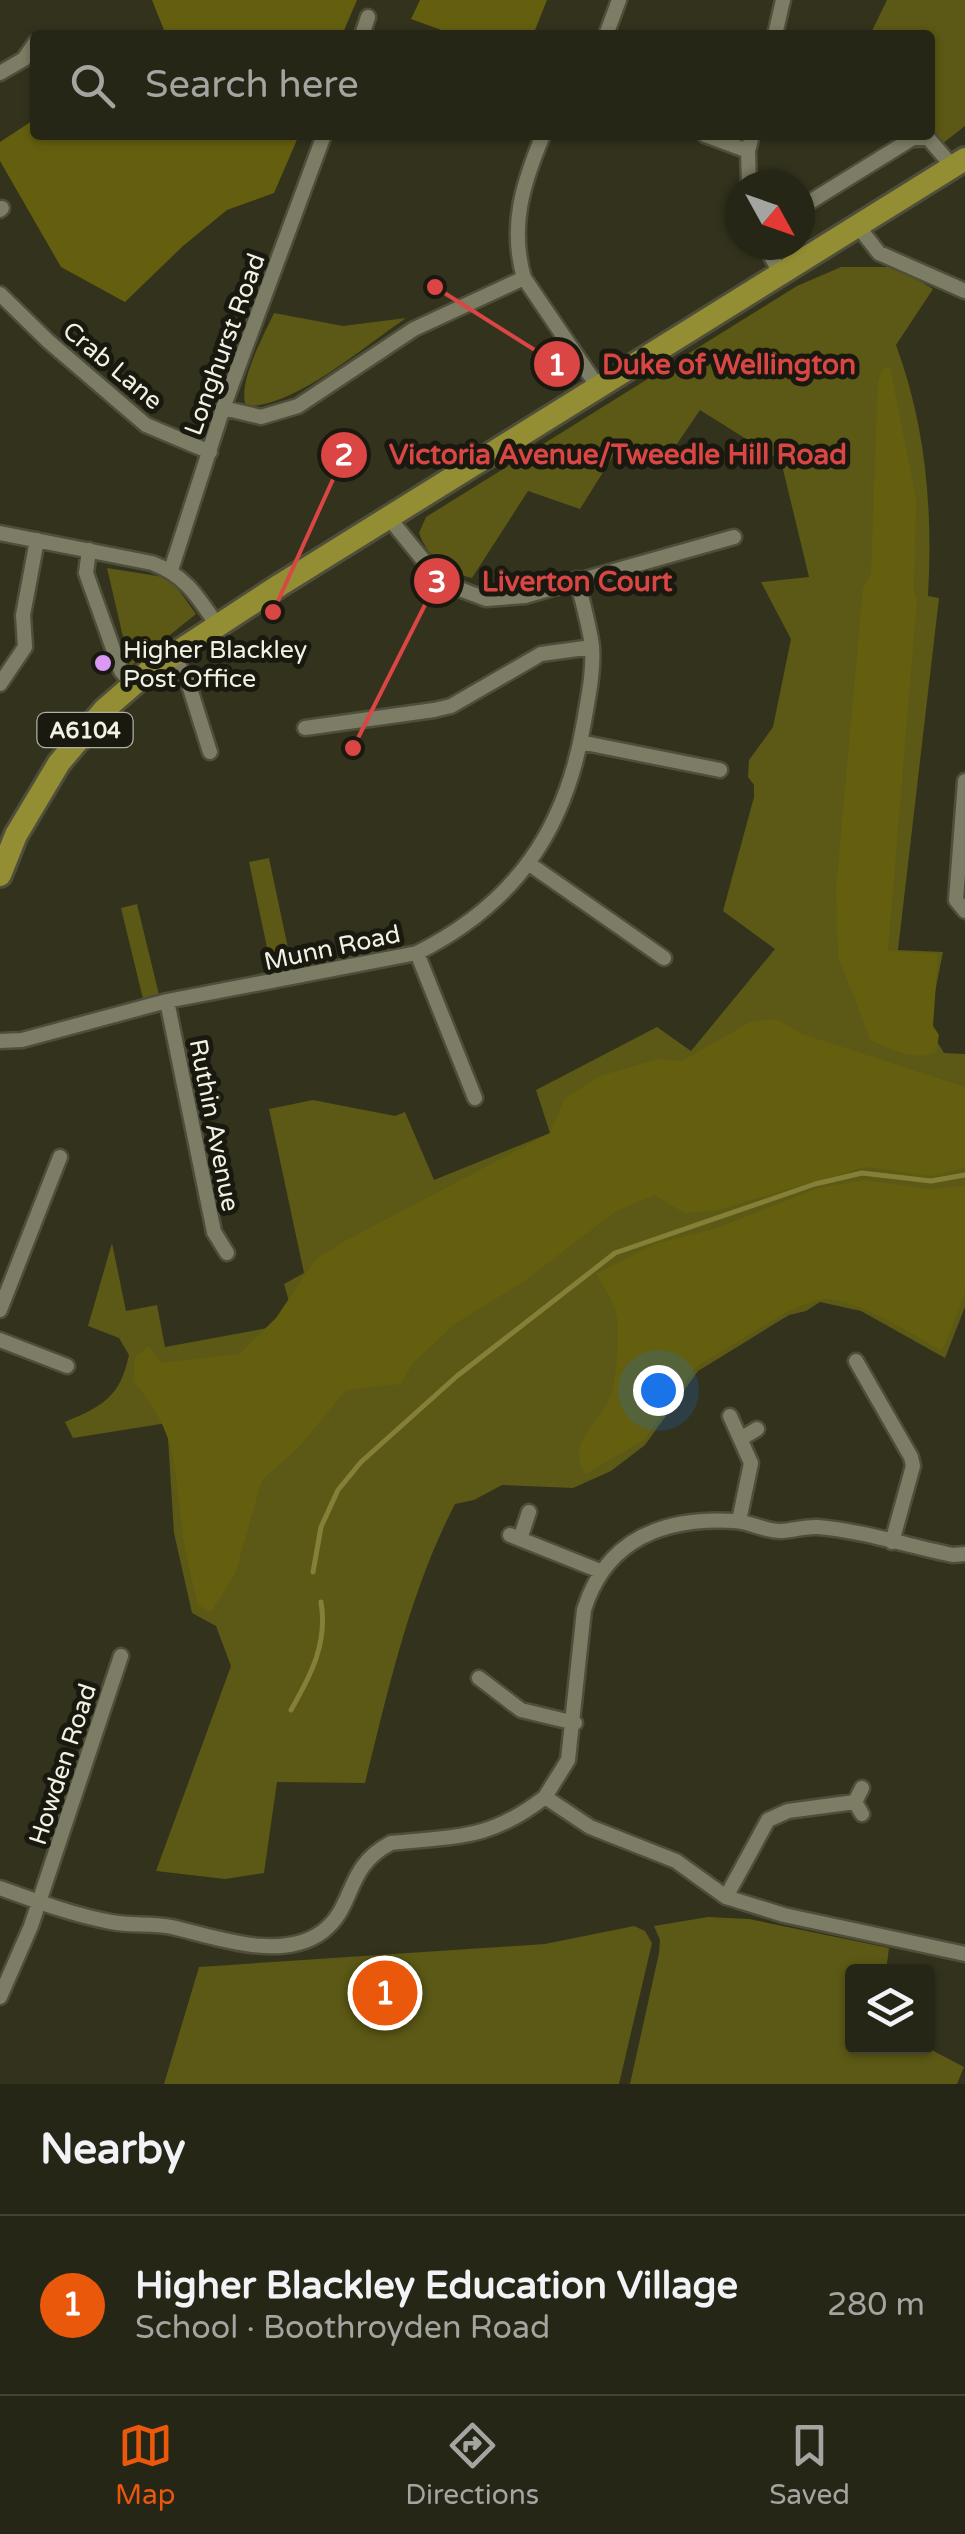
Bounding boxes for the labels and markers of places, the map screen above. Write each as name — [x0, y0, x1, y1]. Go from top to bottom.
callout: Duke of Wellington — [532, 335, 876, 393]
callout: Victoria Avenue/Tweedle Hill Road — [319, 426, 867, 484]
callout: Liverton Court — [412, 552, 692, 610]
place label: Higher Blackley Post Office — [123, 635, 307, 694]
marker: Higher Blackley Post Office — [92, 652, 114, 674]
pin: 1 — [352, 1956, 418, 2030]

